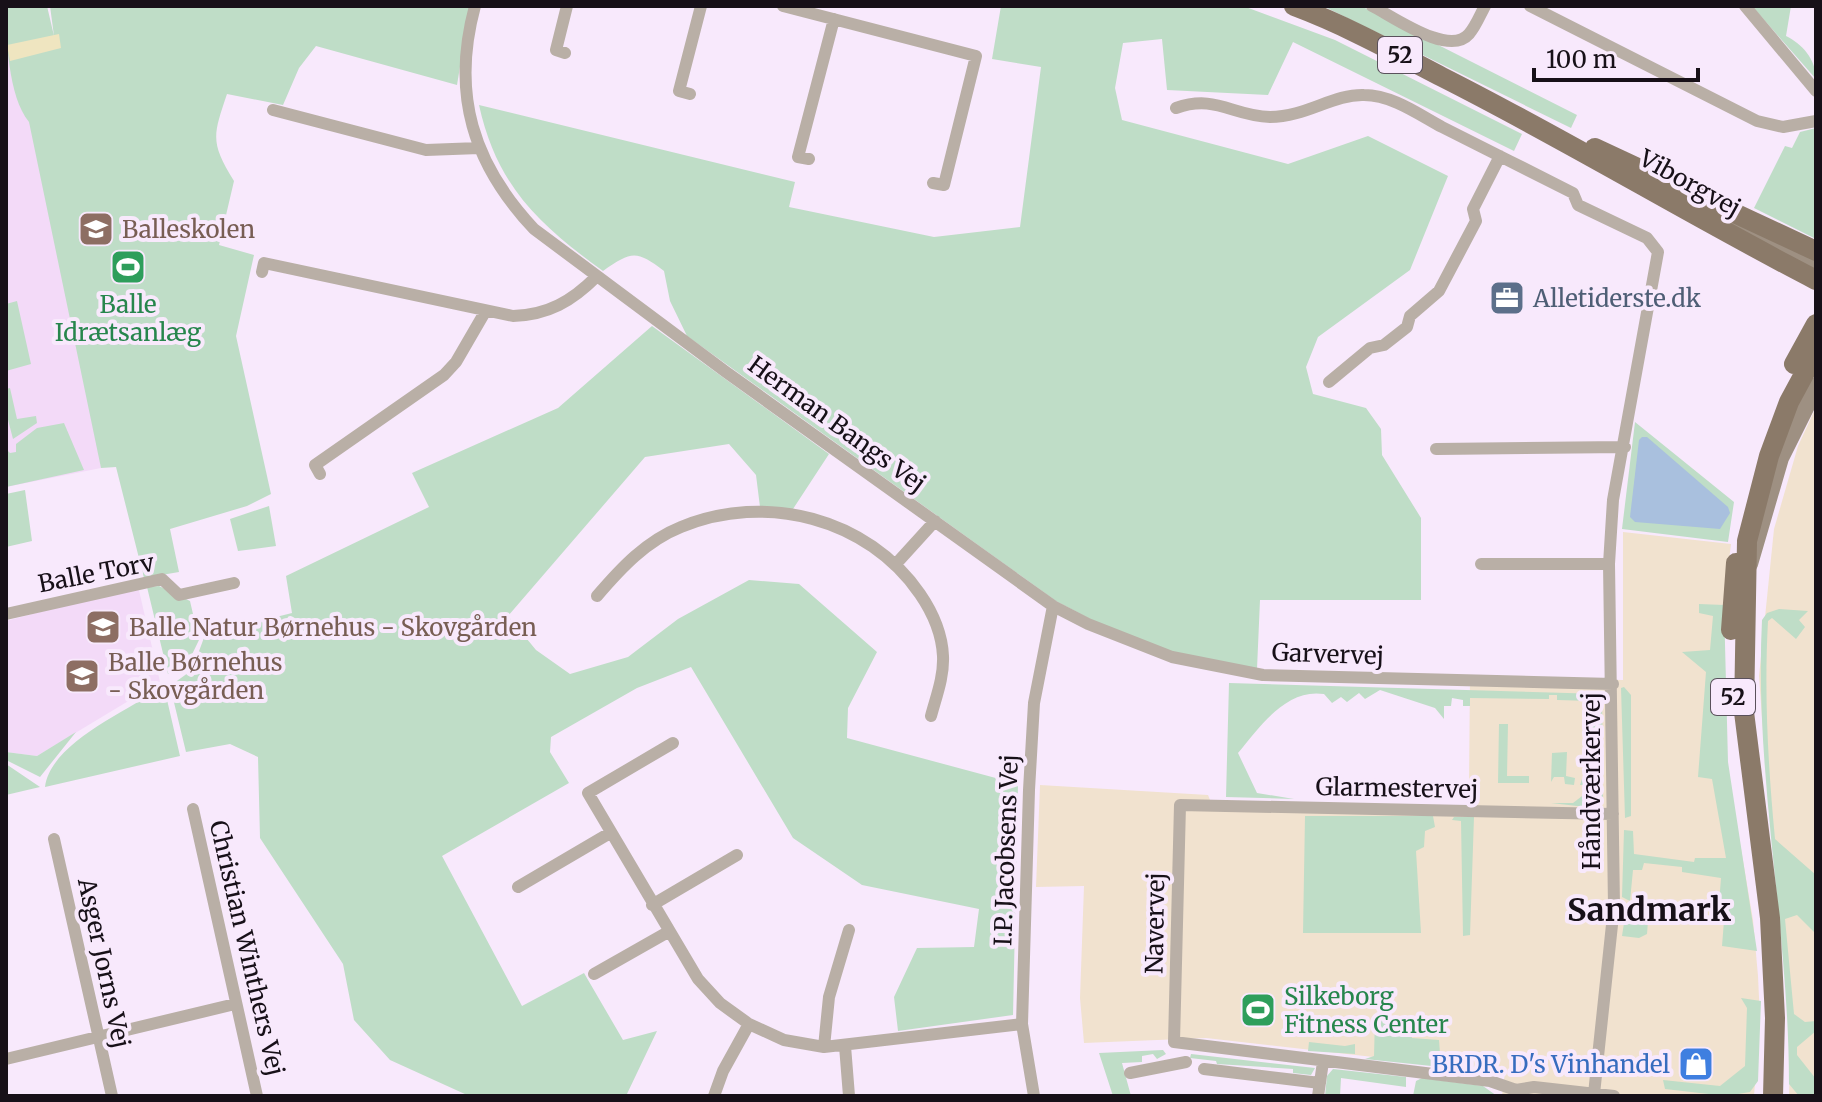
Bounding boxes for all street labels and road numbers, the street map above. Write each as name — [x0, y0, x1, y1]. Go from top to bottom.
road number: 52 — [1378, 37, 1422, 73]
street label: Viborgvej — [1633, 142, 1746, 223]
street label: Herman Bangs Vej — [742, 349, 932, 499]
street label: Balle Torv — [35, 547, 157, 599]
street label: Garvervej — [1271, 637, 1385, 671]
road number: 52 — [1711, 679, 1755, 715]
street label: Håndværkervej — [1576, 692, 1607, 870]
street label: I.P. Jacobsens Vej — [987, 754, 1025, 946]
street label: Glarmestervej — [1315, 771, 1479, 805]
street label: Christian Winthers Vej — [203, 817, 291, 1079]
street label: Navervej — [1139, 872, 1171, 974]
street label: Asger Jorns Vej — [71, 874, 137, 1051]

